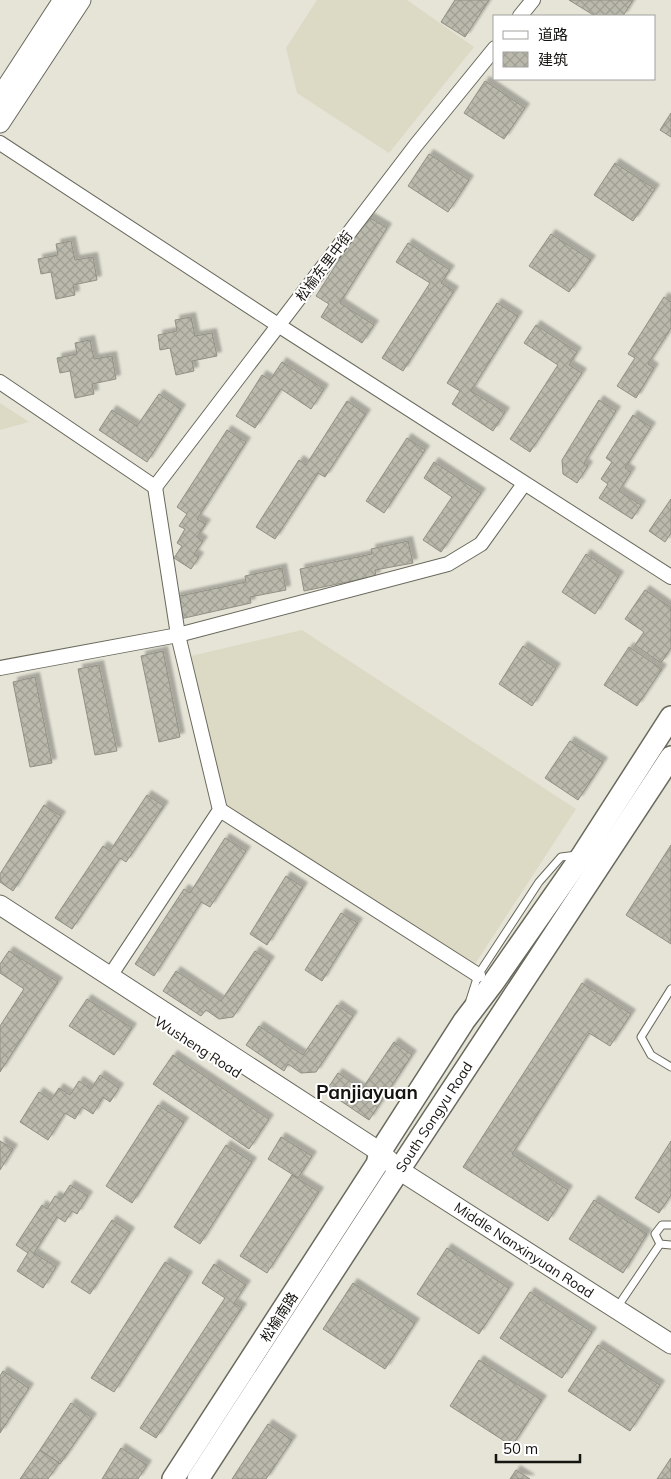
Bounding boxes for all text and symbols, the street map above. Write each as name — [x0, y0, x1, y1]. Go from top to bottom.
legend — [493, 15, 656, 80]
text: 道路 — [538, 25, 568, 44]
text: 建筑 — [538, 50, 568, 69]
street label: 松榆东里中街 — [292, 227, 356, 305]
street label: Wusheng Road — [151, 1012, 245, 1082]
street label: South Songyu Road — [391, 1058, 477, 1176]
district label: Panjiayuan — [316, 1080, 418, 1104]
street label: Middle Nanxinyuan Road — [451, 1198, 597, 1302]
street label: 松榆南路 — [256, 1289, 302, 1345]
scale bar — [496, 1432, 580, 1464]
text: 50 m — [503, 1439, 538, 1458]

